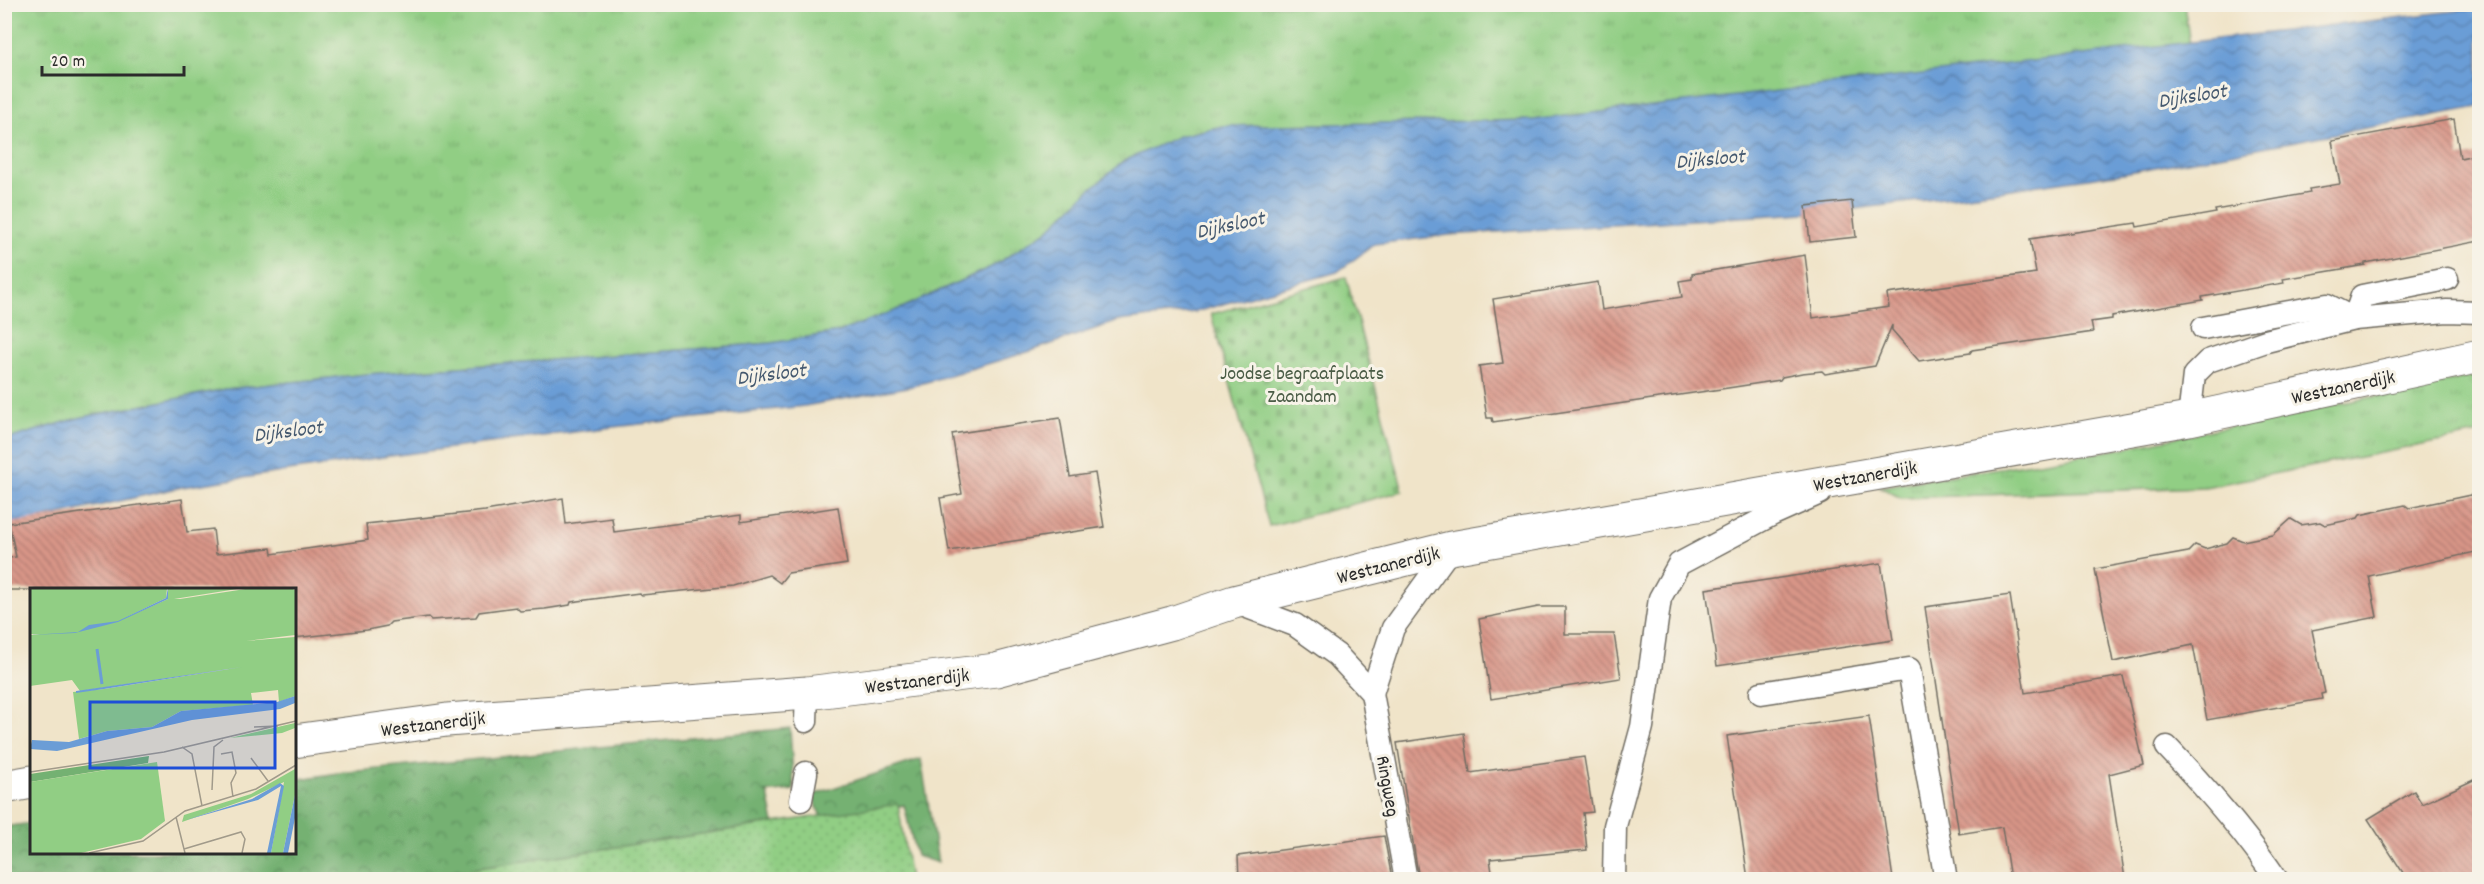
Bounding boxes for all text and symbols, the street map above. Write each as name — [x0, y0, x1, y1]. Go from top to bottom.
scale bar — [42, 39, 184, 77]
text: 20 m — [51, 50, 85, 75]
water label: Dijksloot — [2156, 77, 2231, 118]
water label: Dijksloot — [1675, 143, 1748, 179]
water label: Dijksloot — [1194, 205, 1270, 249]
water label: Dijksloot — [735, 357, 810, 395]
park label: Joodse begraafplaats Zaandam — [1220, 361, 1384, 412]
street label: Westzanerdijk — [2289, 364, 2398, 414]
water label: Dijksloot — [252, 414, 327, 452]
street label: Westzanerdijk — [1811, 455, 1920, 501]
street label: Westzanerdijk — [1334, 541, 1443, 593]
inset map — [30, 588, 296, 854]
street label: Westzanerdijk — [864, 663, 971, 703]
street label: Westzanerdijk — [380, 706, 487, 746]
street label: Ringweg — [1367, 754, 1405, 819]

